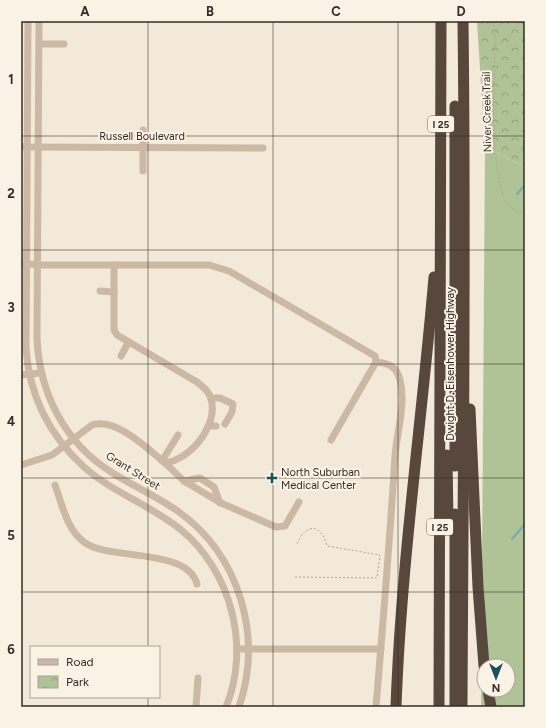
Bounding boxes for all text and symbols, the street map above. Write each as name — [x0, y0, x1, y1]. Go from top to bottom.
text: A — [80, 4, 90, 19]
text: B — [206, 4, 214, 19]
text: C — [331, 4, 341, 19]
text: D — [456, 4, 466, 19]
text: 1 — [8, 72, 14, 87]
street label: Niver Creek Trail — [480, 72, 494, 152]
road number: I 25 — [428, 116, 454, 132]
street label: Russell Boulevard — [99, 130, 185, 143]
text: 2 — [7, 186, 15, 201]
street label: Dwight D. Eisenhower Highway — [444, 287, 457, 441]
text: 3 — [7, 300, 15, 315]
text: 4 — [7, 414, 15, 429]
street label: Grant Street — [103, 449, 163, 493]
place label: North Suburban Medical Center — [281, 466, 360, 492]
marker: North Suburban Medical Center — [266, 472, 278, 484]
road number: I 25 — [427, 519, 453, 535]
text: 5 — [7, 528, 15, 543]
text: 6 — [7, 642, 15, 657]
legend — [30, 646, 160, 698]
text: Road — [66, 655, 94, 669]
north arrow — [476, 658, 516, 698]
text: Park — [66, 675, 89, 689]
text: N — [492, 681, 500, 694]

